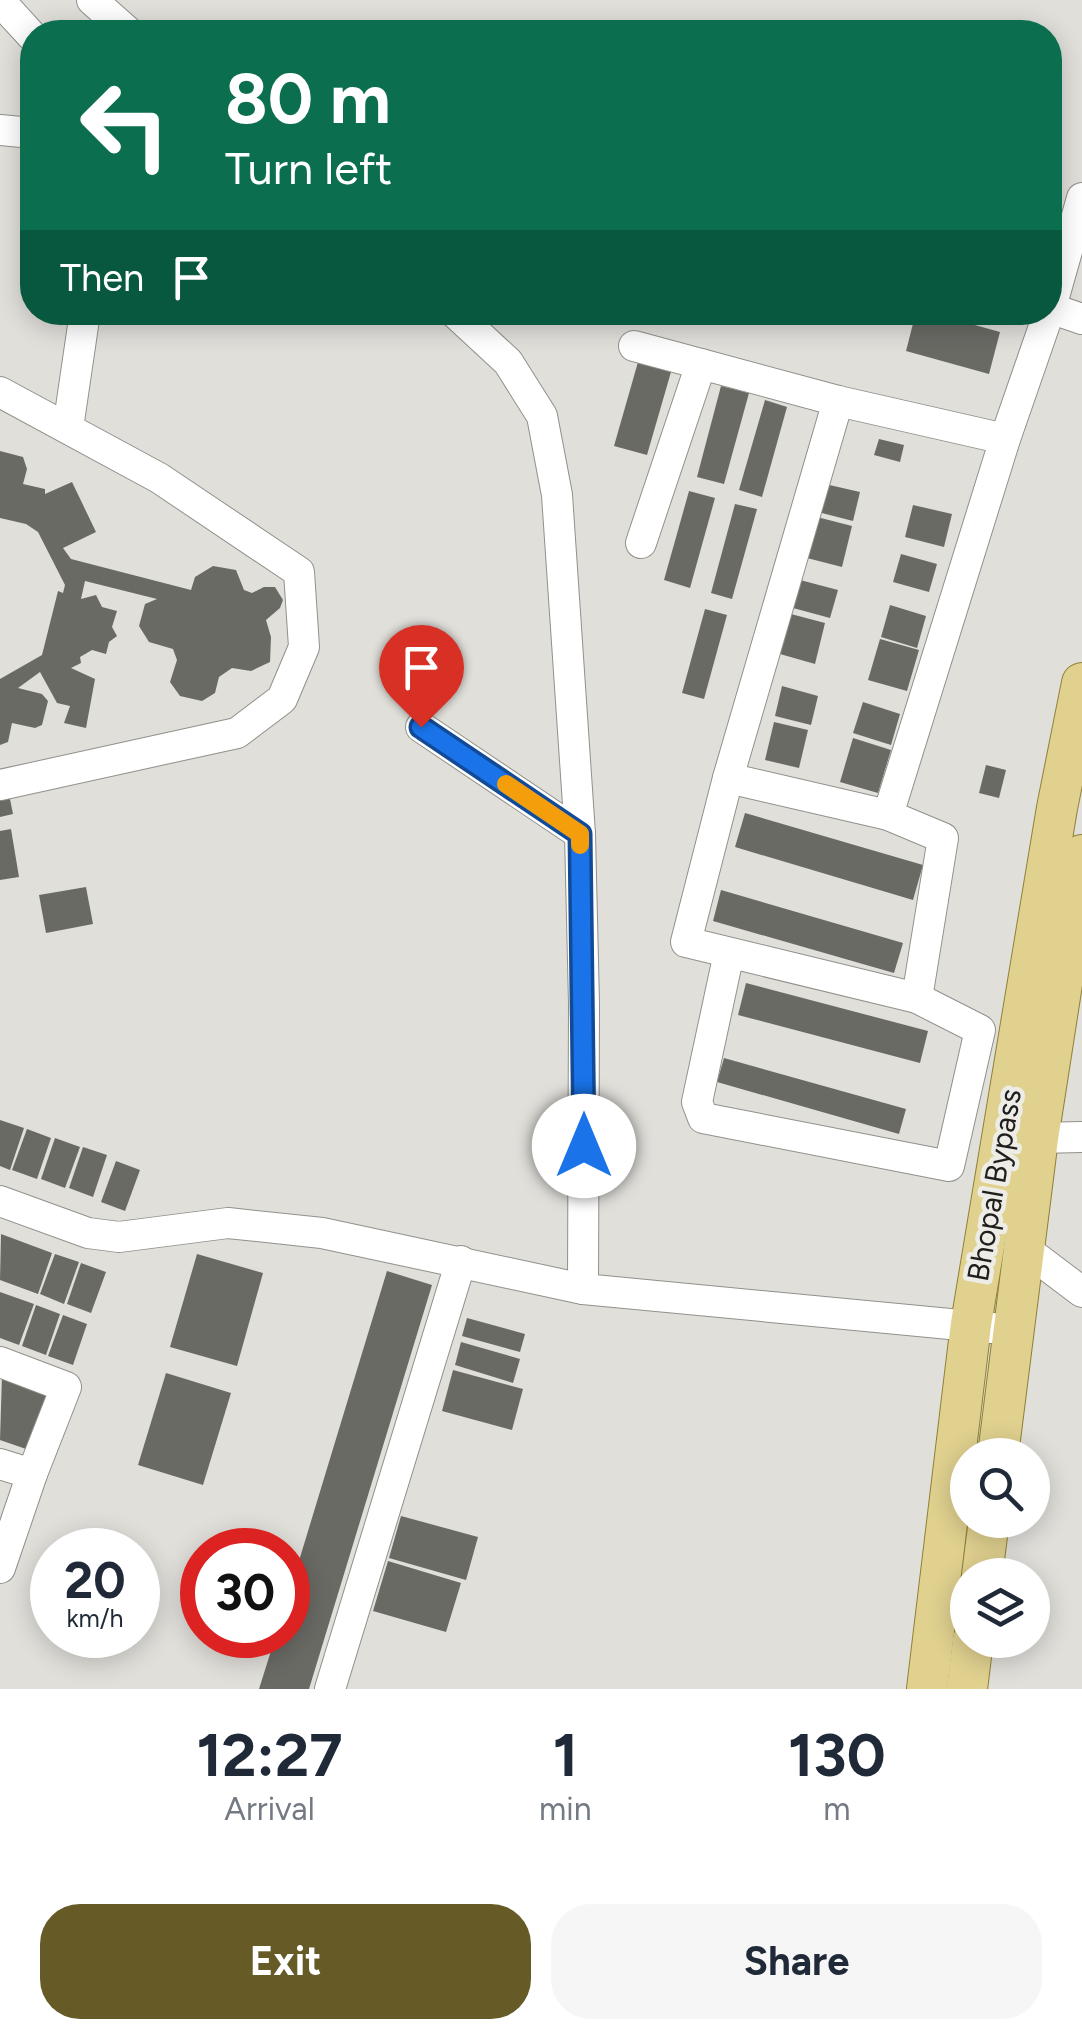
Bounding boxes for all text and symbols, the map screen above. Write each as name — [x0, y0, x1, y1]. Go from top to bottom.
text: 80 m — [225, 56, 391, 141]
icon: left — [60, 60, 190, 190]
text: Turn left — [225, 141, 392, 195]
icon: arrive — [164, 250, 219, 305]
text: Then — [60, 255, 144, 301]
pin — [379, 625, 464, 728]
icon: arrive — [394, 640, 449, 695]
street label: Bhopal Bypass — [959, 1086, 1029, 1284]
position arrow — [532, 1094, 636, 1198]
map controls — [950, 1438, 1050, 1658]
button: search — [950, 1438, 1050, 1538]
speed limit sign: 30 — [180, 1528, 310, 1658]
text: 20 — [64, 1550, 126, 1611]
button: layers — [950, 1558, 1050, 1658]
text: km/h — [66, 1603, 124, 1633]
text: 12:27 — [196, 1719, 343, 1791]
text: 1 — [553, 1719, 578, 1791]
text: 130 — [788, 1719, 886, 1791]
text: Arrival — [224, 1790, 315, 1828]
text: min — [539, 1790, 592, 1828]
text: m — [823, 1790, 850, 1828]
button: Exit — [40, 1904, 531, 2019]
button: Share — [551, 1904, 1042, 2019]

